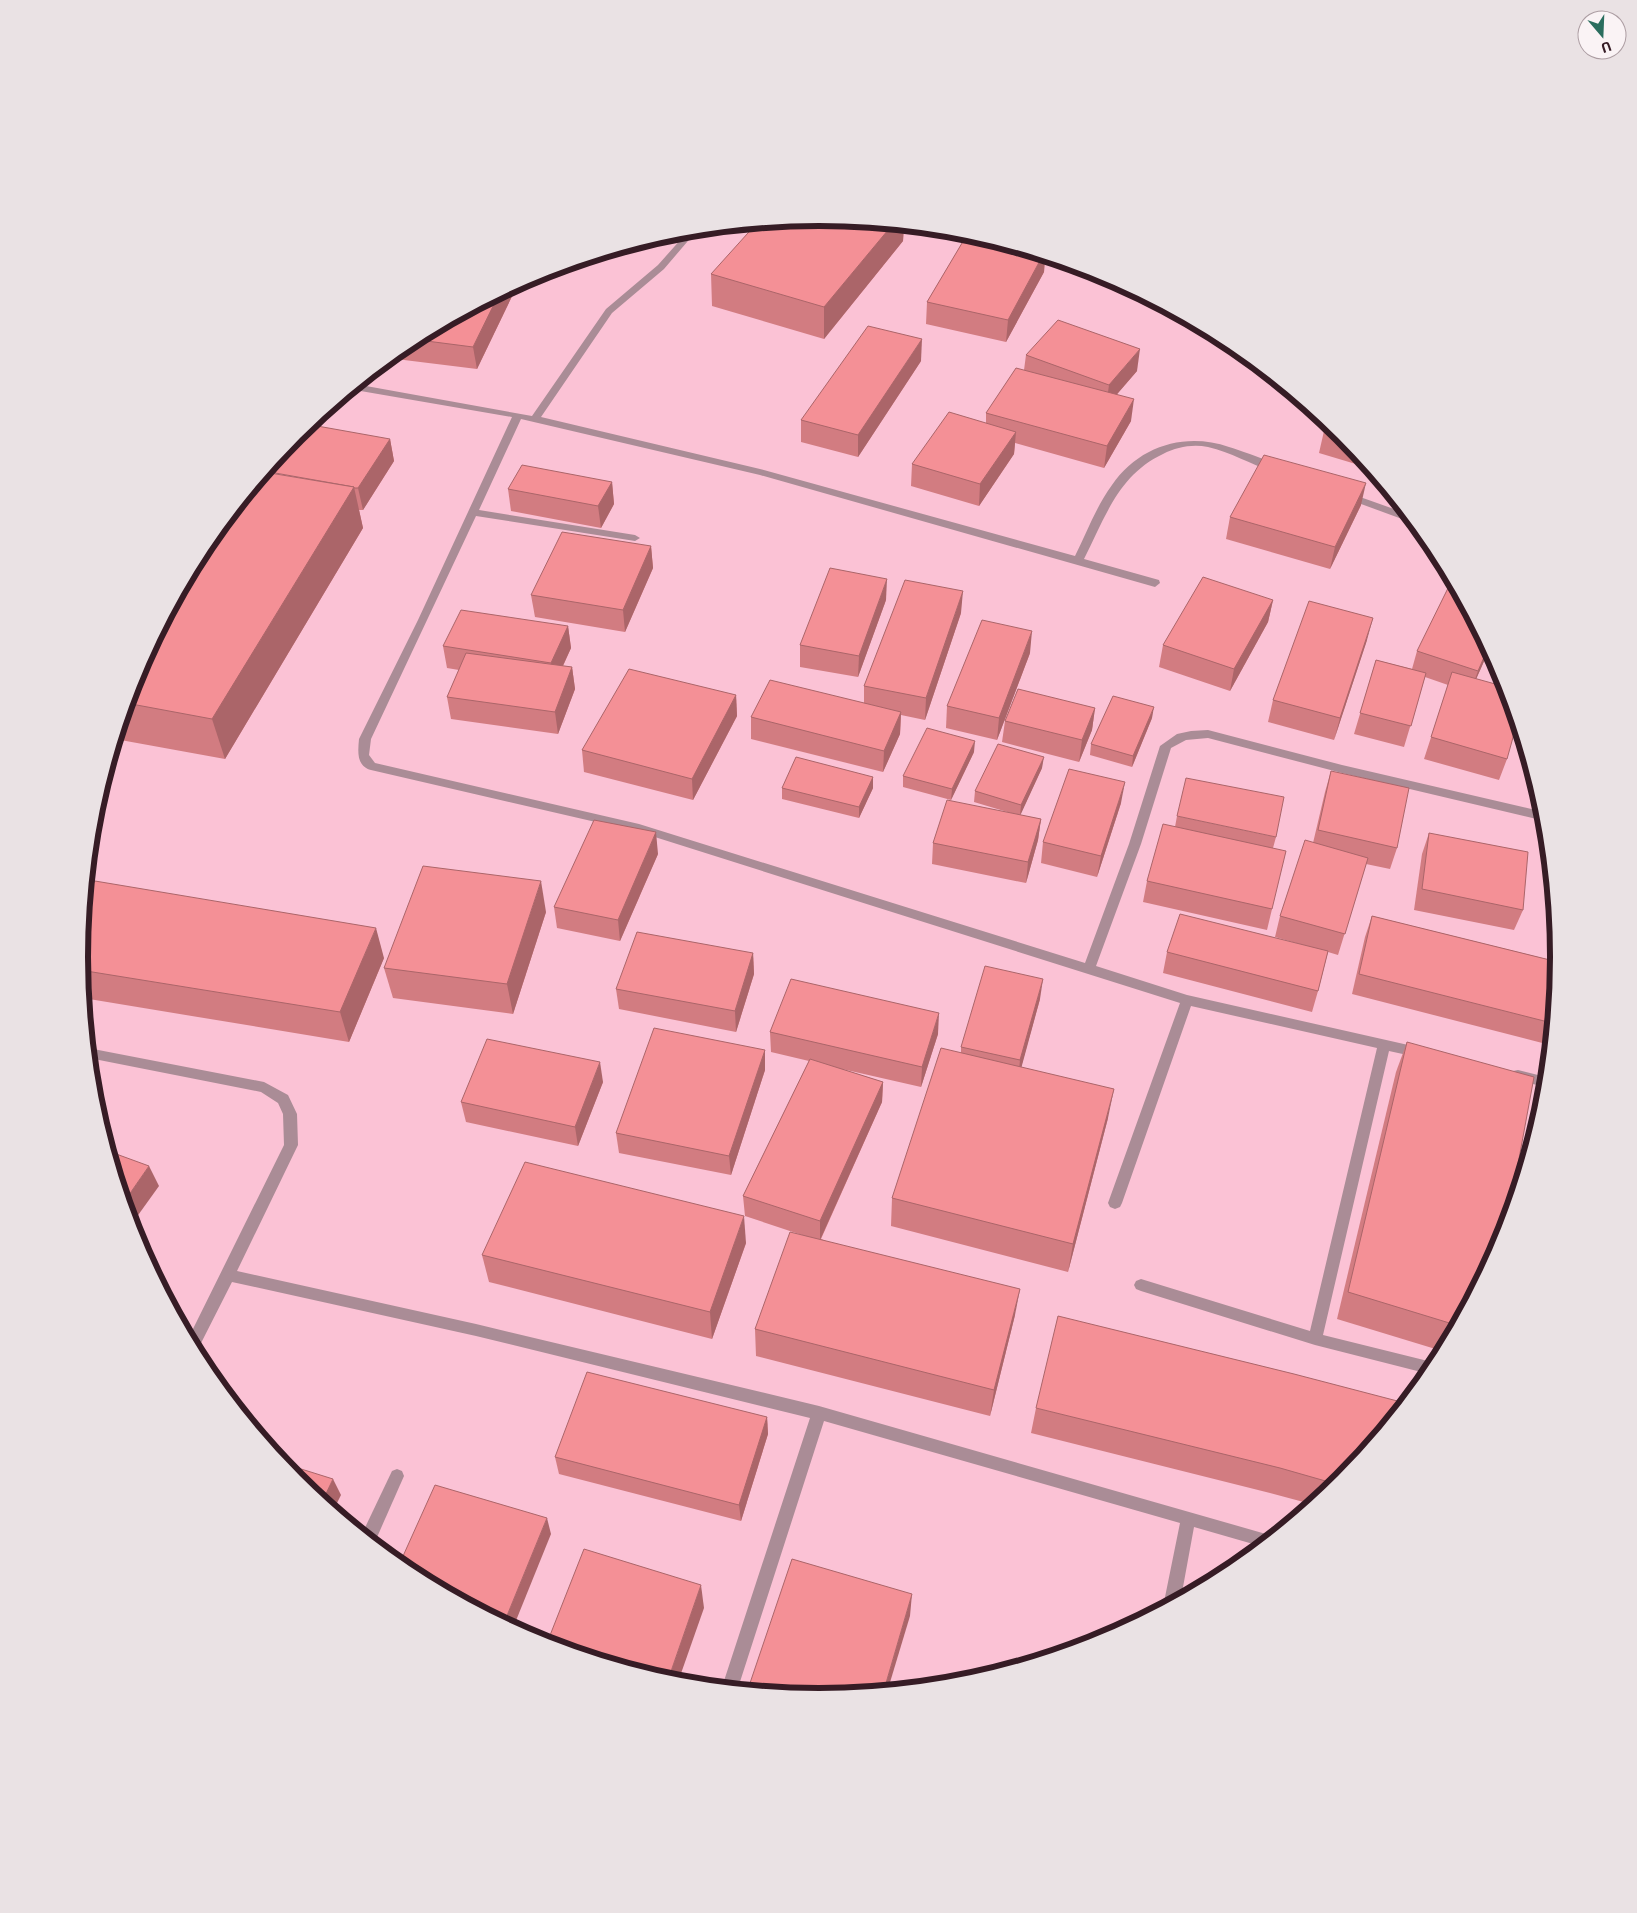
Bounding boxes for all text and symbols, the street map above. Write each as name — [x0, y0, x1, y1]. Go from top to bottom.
north arrow — [1577, 10, 1627, 60]
text: U — [1599, 38, 1614, 57]

